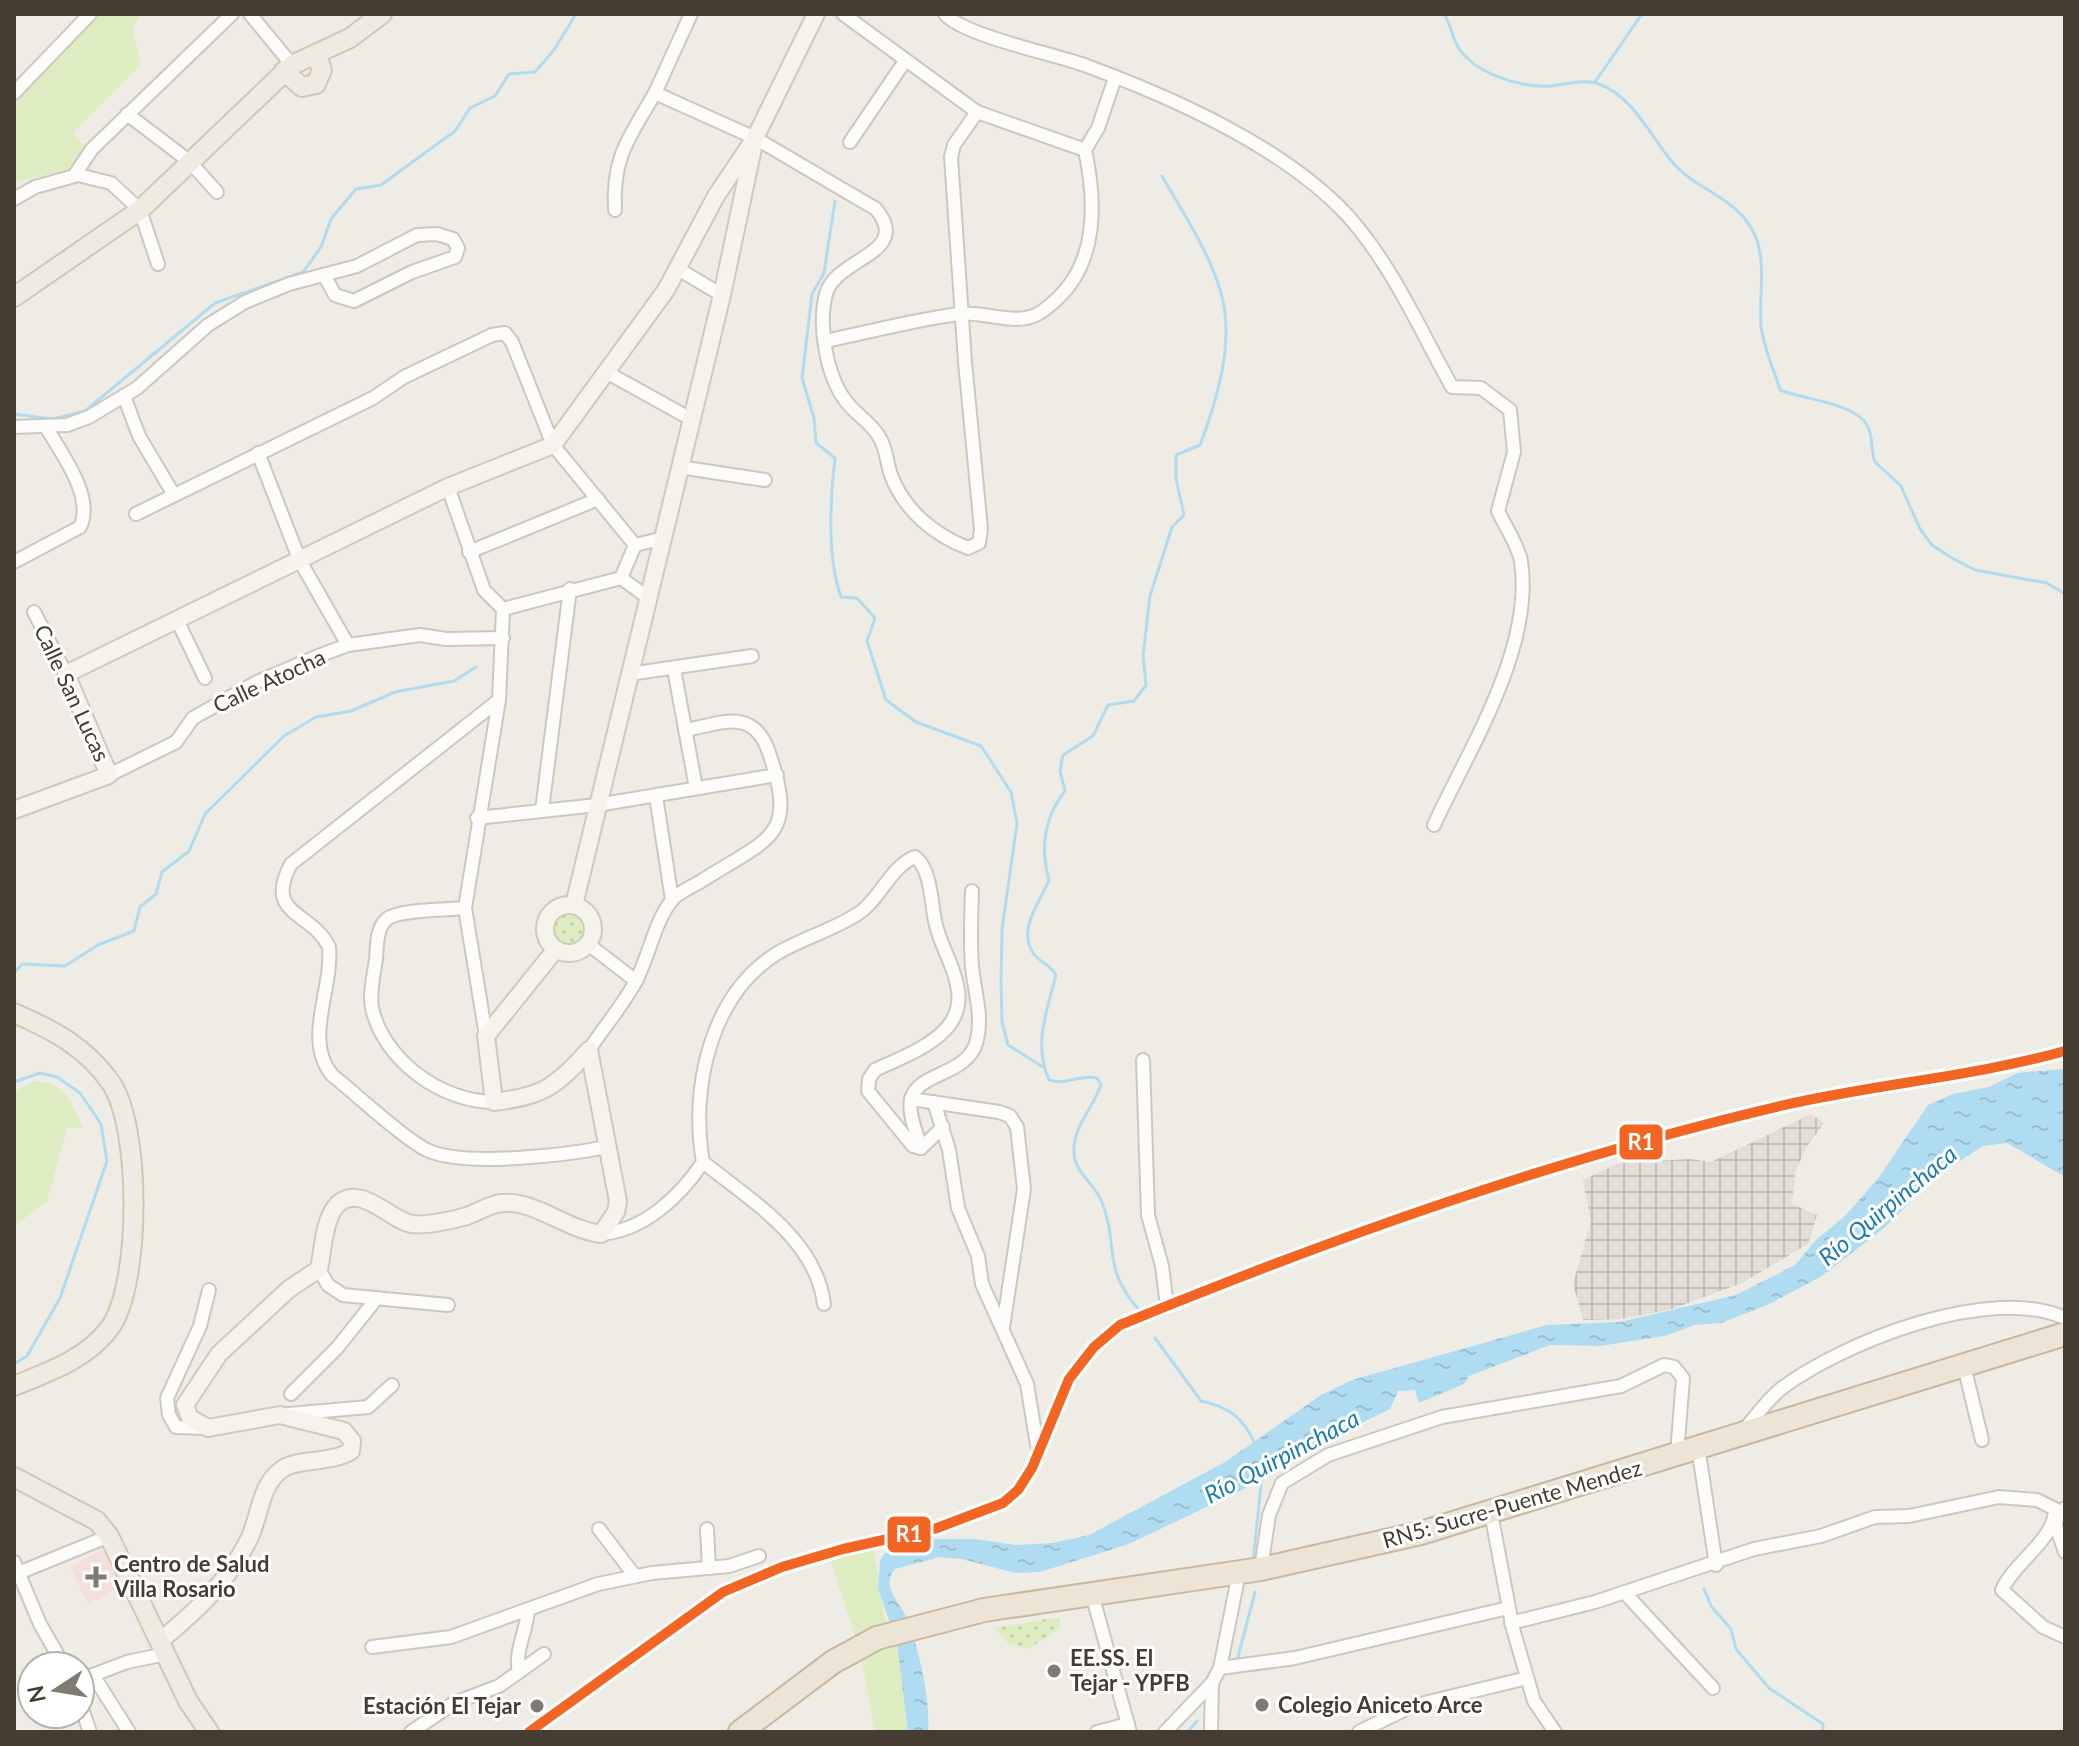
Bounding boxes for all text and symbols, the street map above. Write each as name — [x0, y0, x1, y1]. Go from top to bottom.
street label: Calle San Lucas — [29, 620, 116, 765]
street label: Calle Atocha — [208, 643, 329, 718]
line badge: R1 — [1618, 1123, 1664, 1161]
text: R1 — [1628, 1128, 1654, 1155]
water label: Río Quirpinchaca — [1812, 1139, 1962, 1271]
water label: Río Quirpinchaca — [1199, 1403, 1364, 1509]
street label: RN5: Sucre-Puente Mendez — [1379, 1454, 1645, 1553]
line badge: R1 — [886, 1515, 932, 1554]
text: R1 — [896, 1520, 922, 1547]
place label: Centro de Salud Villa Rosario — [113, 1550, 269, 1602]
marker: Centro de Salud Villa Rosario — [85, 1566, 107, 1588]
place label: EE.SS. El Tejar - YPFB — [1070, 1644, 1190, 1696]
north arrow — [16, 1650, 96, 1730]
marker: EE.SS. El Tejar - YPFB — [1045, 1662, 1063, 1680]
text: N — [21, 1683, 51, 1705]
place label: Colegio Aniceto Arce — [1278, 1691, 1483, 1718]
place label: Estación El Tejar — [363, 1692, 522, 1719]
marker: Colegio Aniceto Arce — [1253, 1696, 1271, 1714]
marker: Estación El Tejar — [528, 1697, 546, 1715]

